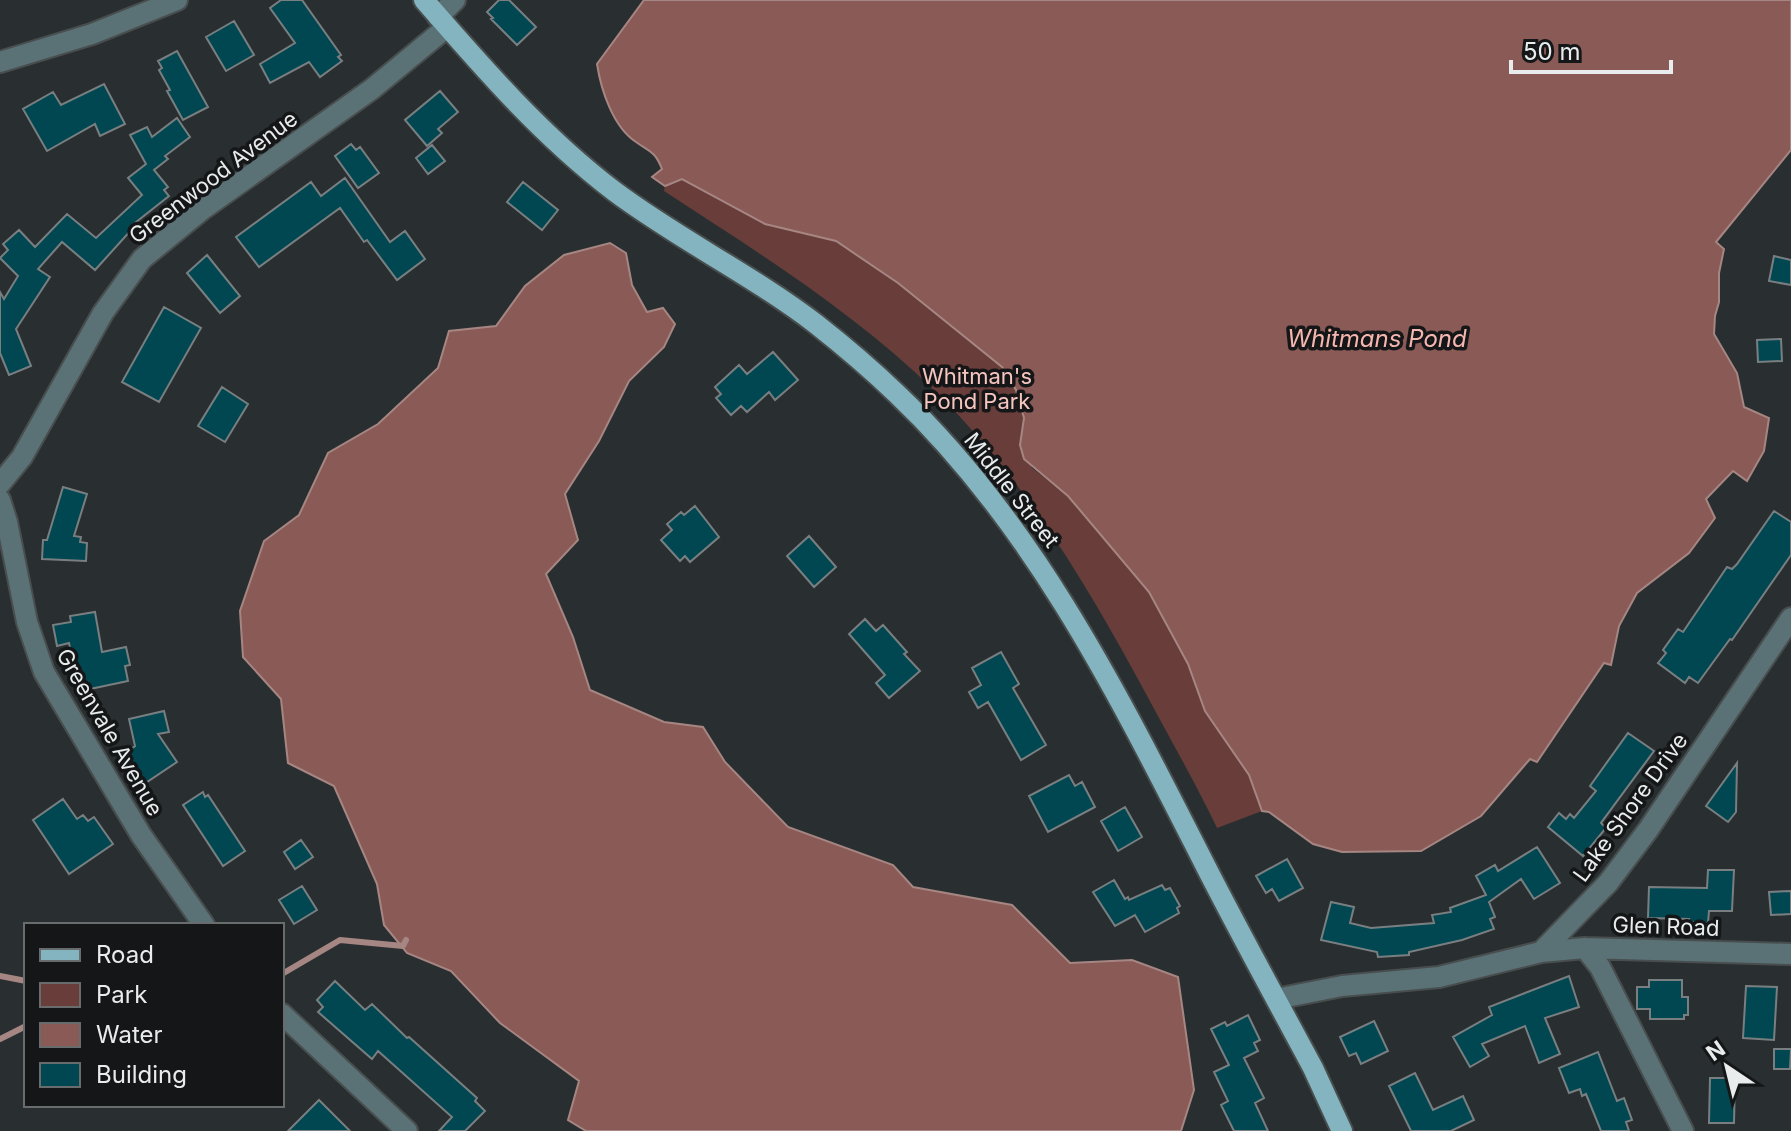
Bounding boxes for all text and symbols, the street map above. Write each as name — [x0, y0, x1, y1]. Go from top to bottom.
scale bar — [1511, 24, 1671, 74]
text: 50 m — [1523, 37, 1581, 66]
street label: Greenwood Avenue — [124, 105, 302, 249]
water label: Whitmans Pond — [1287, 324, 1467, 353]
park label: Whitman's Pond Park — [922, 363, 1032, 414]
street label: Middle Street — [959, 427, 1065, 553]
street label: Greenvale Avenue — [52, 644, 168, 820]
street label: Lake Shore Drive — [1567, 728, 1693, 886]
street label: Glen Road — [1612, 911, 1720, 941]
legend — [24, 923, 284, 1107]
text: Road — [96, 940, 154, 969]
text: Park — [96, 980, 147, 1009]
text: Water — [96, 1020, 163, 1049]
north arrow — [1687, 1027, 1767, 1107]
text: N — [1701, 1035, 1730, 1066]
text: Building — [96, 1060, 187, 1089]

